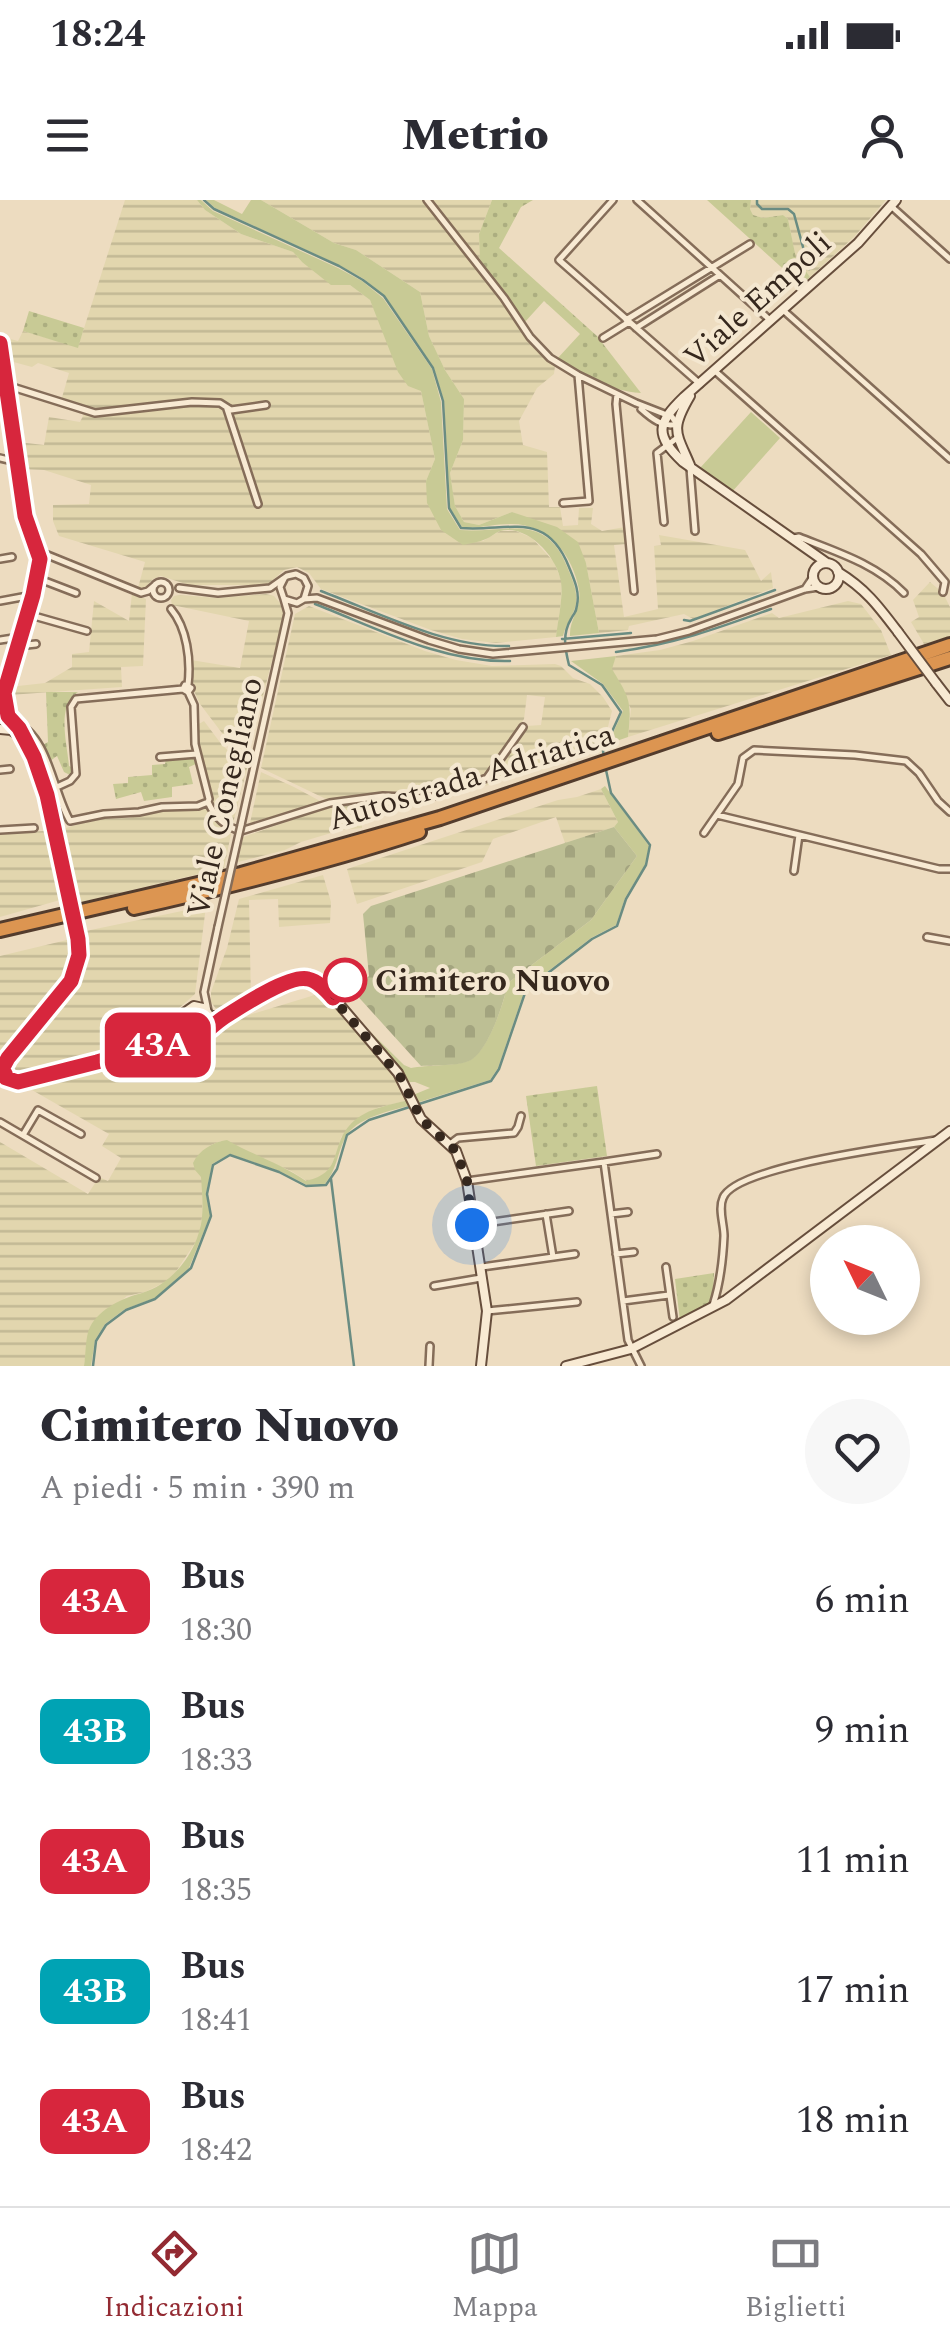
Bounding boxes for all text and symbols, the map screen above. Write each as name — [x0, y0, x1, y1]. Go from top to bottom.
text: 18:24 — [50, 6, 145, 64]
text: Metrio — [401, 101, 549, 170]
icon: menu — [40, 108, 95, 163]
icon: person — [855, 108, 910, 163]
street label: Viale Empoli — [673, 220, 843, 380]
street label: Viale Conegliano — [174, 673, 277, 922]
street label: Autostrada Adriatica — [322, 710, 621, 844]
place label: Cimitero Nuovo — [375, 957, 610, 1006]
marker: Cimitero Nuovo — [324, 959, 366, 1001]
line badge: 43A — [100, 1012, 216, 1078]
text: 43A — [125, 1019, 191, 1072]
your location — [447, 1200, 497, 1250]
north arrow — [810, 1225, 920, 1335]
map controls — [810, 1225, 920, 1335]
text: Cimitero Nuovo — [40, 1390, 399, 1463]
button: heart — [805, 1399, 910, 1504]
text: A piedi · 5 min · 390 m — [40, 1464, 355, 1513]
text: Bus — [180, 1548, 246, 1606]
text: 6 min — [815, 1572, 910, 1630]
text: 43A — [62, 1575, 128, 1628]
text: 18:30 — [180, 1606, 252, 1655]
text: Bus — [180, 1678, 246, 1736]
text: 9 min — [815, 1702, 910, 1760]
text: 43B — [63, 1705, 127, 1758]
text: 18:33 — [180, 1736, 252, 1785]
text: Bus — [180, 1808, 246, 1866]
text: 11 min — [796, 1832, 910, 1890]
text: 43A — [62, 1835, 128, 1888]
text: 18:35 — [180, 1866, 252, 1915]
text: Bus — [180, 1938, 246, 1996]
text: 17 min — [796, 1962, 910, 2020]
text: 43B — [63, 1965, 127, 2018]
text: 18:41 — [180, 1996, 252, 2045]
text: Bus — [180, 2068, 246, 2126]
text: 18 min — [796, 2092, 910, 2150]
text: 43A — [62, 2095, 128, 2148]
text: 18:42 — [180, 2126, 252, 2175]
tab: Indicazioni — [104, 2226, 244, 2329]
tab: Mappa — [452, 2226, 538, 2329]
tab: Biglietti — [745, 2226, 846, 2329]

